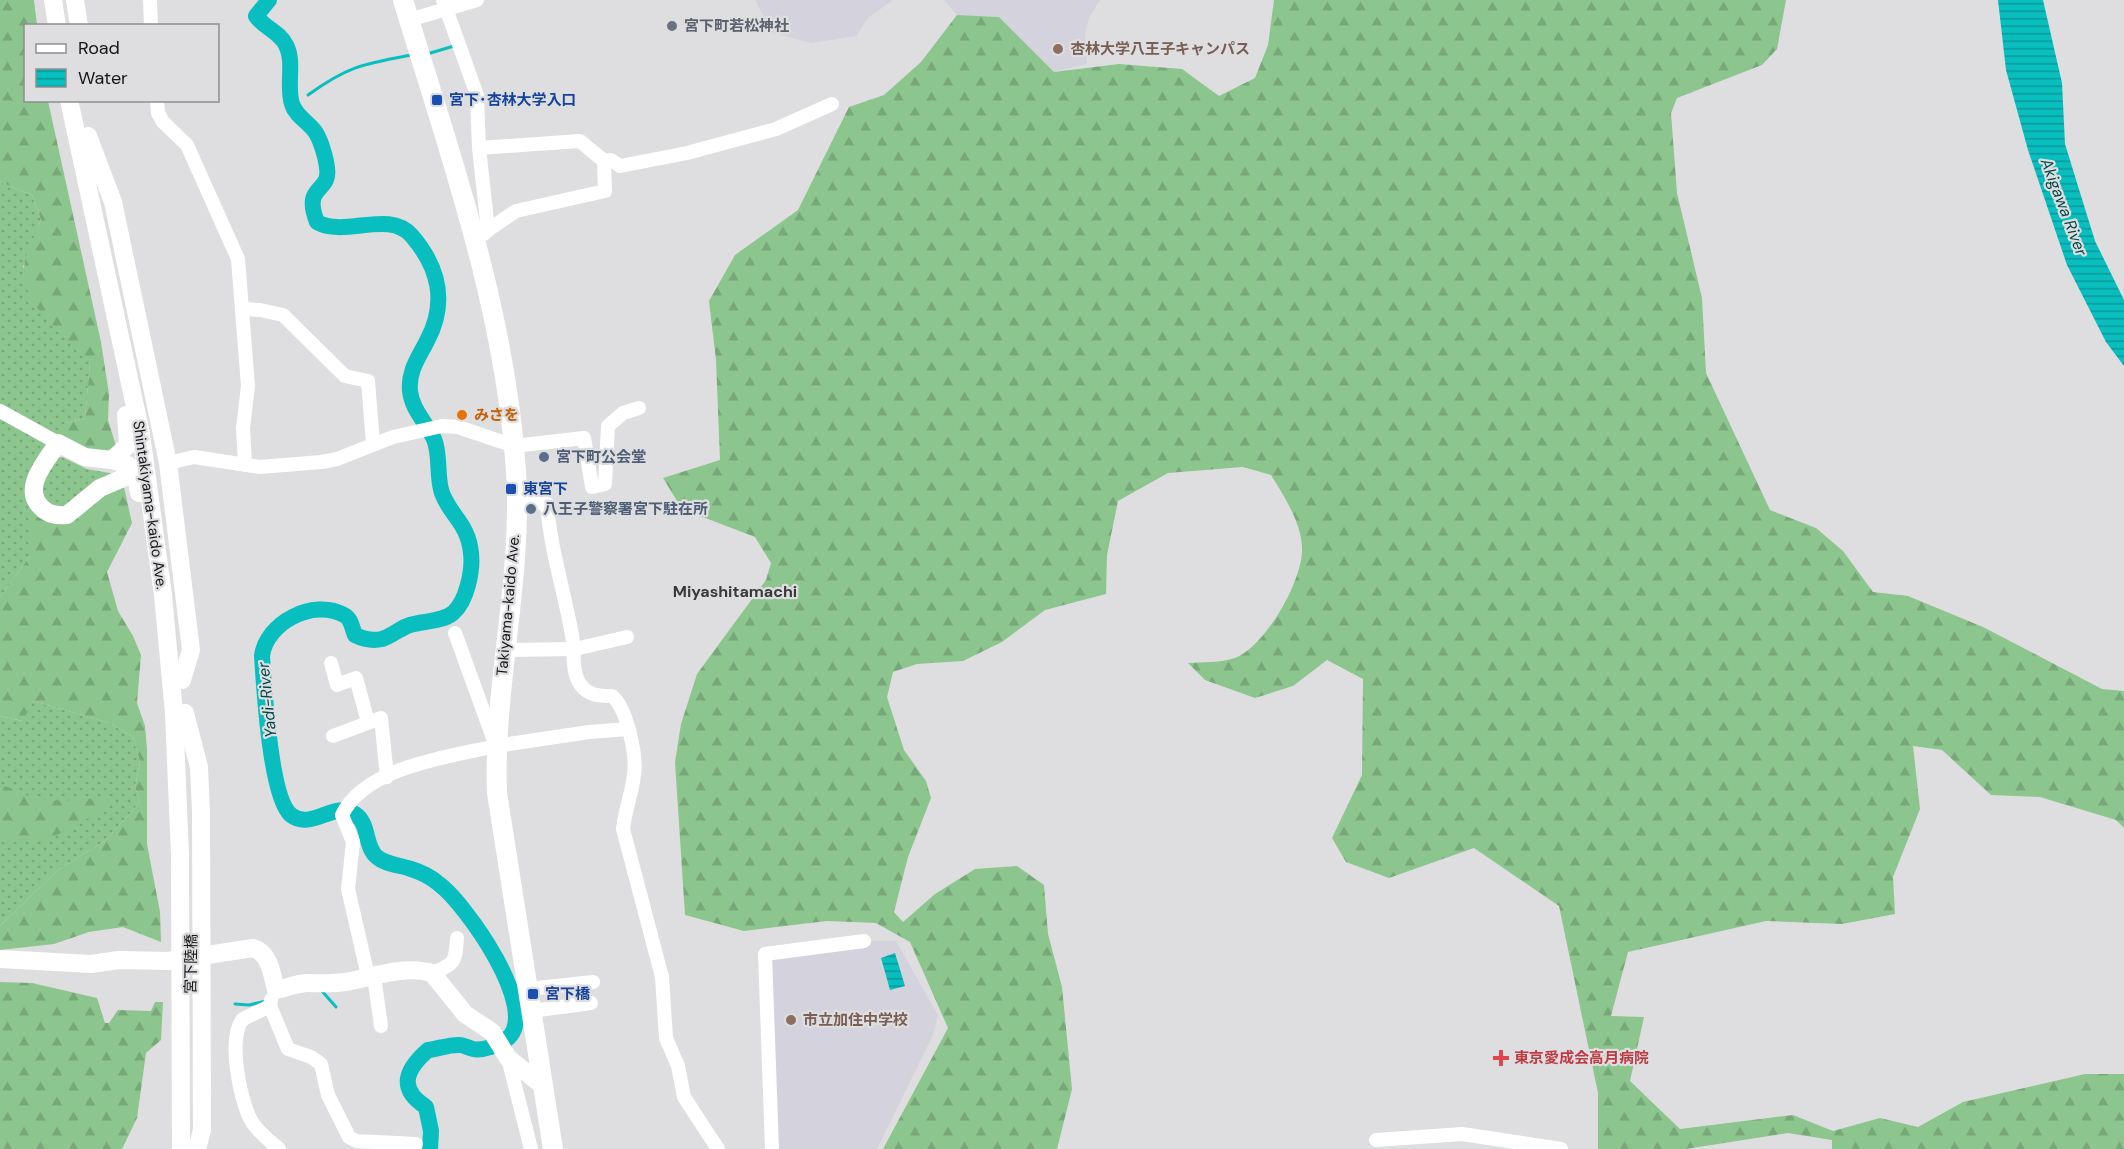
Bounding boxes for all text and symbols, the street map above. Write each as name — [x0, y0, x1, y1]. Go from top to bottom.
place label: 宮下町若松神社 — [684, 16, 789, 36]
marker: 宮下町若松神社 — [665, 19, 679, 33]
legend — [24, 24, 219, 102]
text: Road — [78, 36, 120, 60]
place label: 杏林大学八王子キャンパス — [1070, 39, 1250, 59]
marker: 杏林大学八王子キャンパス — [1051, 42, 1065, 56]
text: Water — [78, 66, 128, 90]
place label: 宮下･杏林大学入口 — [449, 90, 577, 110]
marker: 宮下･杏林大学入口 — [430, 93, 444, 107]
water label: Akigawa River — [2035, 154, 2093, 260]
place label: みさを — [474, 405, 519, 425]
marker: みさを — [455, 408, 469, 422]
street label: Shintakiyama-kaido Ave. — [128, 419, 172, 591]
place label: 宮下町公会堂 — [556, 447, 646, 467]
marker: 宮下町公会堂 — [537, 450, 551, 464]
place label: 東宮下 — [523, 479, 568, 499]
marker: 東宮下 — [504, 482, 518, 496]
place label: 八王子警察署宮下駐在所 — [543, 499, 708, 519]
marker: 八王子警察署宮下駐在所 — [524, 502, 538, 516]
street label: Takiyama-kaido Ave. — [492, 533, 524, 677]
district label: Miyashitamachi — [673, 581, 797, 602]
water label: Yadi-River — [252, 660, 281, 739]
street label: 宮下陸橋 — [180, 934, 202, 994]
place label: 宮下橋 — [545, 984, 591, 1004]
marker: 宮下橋 — [526, 987, 540, 1001]
place label: 市立加住中学校 — [803, 1010, 908, 1030]
marker: 市立加住中学校 — [784, 1013, 798, 1027]
place label: 東京愛成会高月病院 — [1514, 1048, 1649, 1068]
marker: 東京愛成会高月病院 — [1492, 1049, 1510, 1067]

